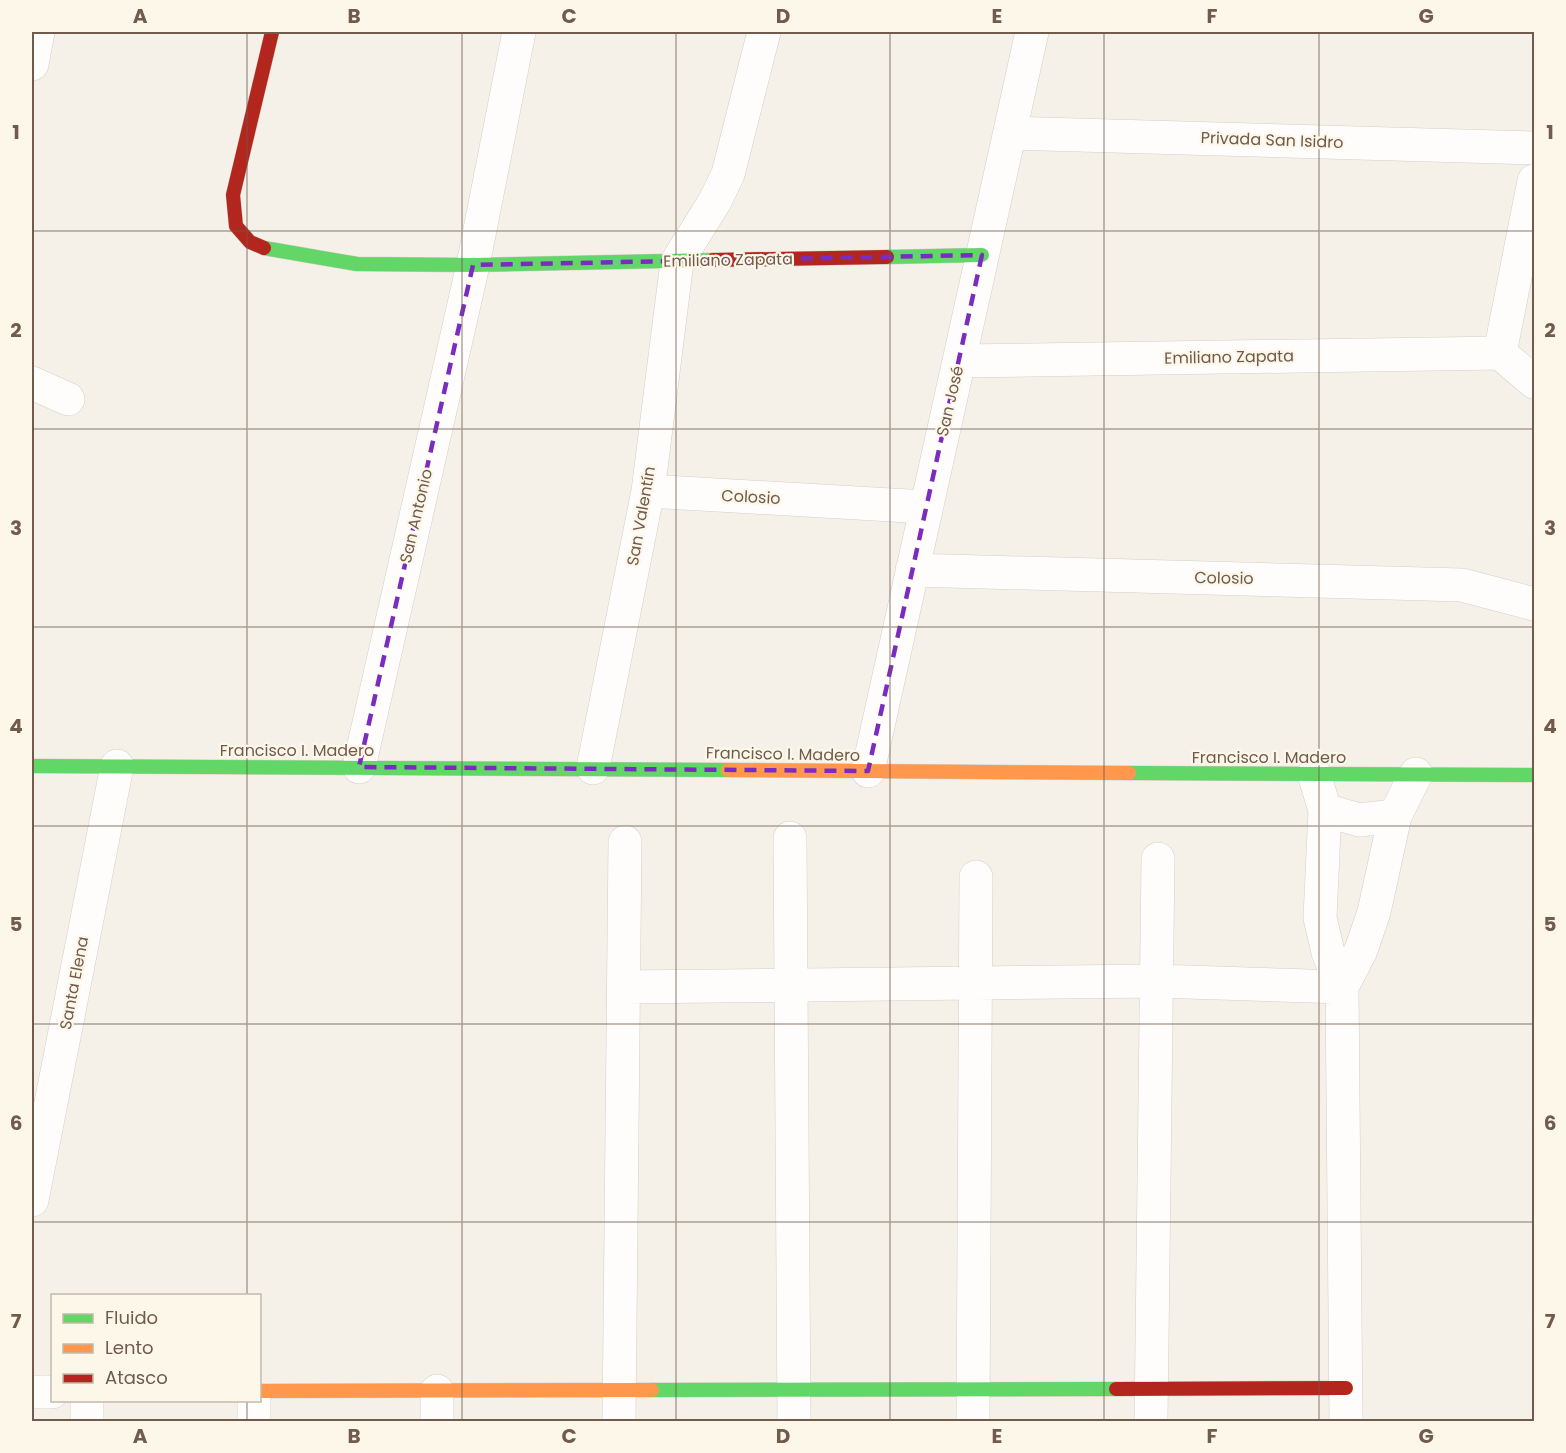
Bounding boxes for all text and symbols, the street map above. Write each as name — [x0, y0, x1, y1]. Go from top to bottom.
text: A — [133, 2, 148, 30]
text: B — [347, 2, 361, 30]
text: C — [561, 2, 577, 30]
text: D — [776, 2, 790, 30]
text: E — [992, 2, 1002, 30]
text: F — [1207, 2, 1218, 30]
text: G — [1418, 2, 1434, 30]
text: 1 — [12, 118, 20, 146]
text: 1 — [1546, 118, 1554, 146]
street label: Privada San Isidro — [1200, 126, 1344, 154]
street label: Emiliano Zapata — [663, 247, 793, 273]
text: 2 — [10, 316, 22, 344]
text: 2 — [1544, 316, 1556, 344]
street label: Emiliano Zapata — [1164, 344, 1294, 370]
street label: San José — [931, 363, 969, 439]
street label: San Valentín — [621, 465, 661, 567]
street label: San Antonio — [394, 467, 438, 565]
street label: Colosio — [721, 484, 781, 510]
text: 3 — [10, 514, 22, 542]
text: 3 — [1544, 514, 1556, 542]
street label: Colosio — [1194, 566, 1254, 590]
text: 4 — [9, 712, 23, 740]
text: 4 — [1543, 712, 1557, 740]
street label: Francisco I. Madero — [220, 739, 374, 762]
street label: Francisco I. Madero — [706, 741, 860, 767]
street label: Francisco I. Madero — [1192, 746, 1346, 769]
text: 5 — [10, 910, 23, 938]
text: 5 — [1544, 910, 1557, 938]
street label: Santa Elena — [54, 934, 94, 1032]
text: 6 — [10, 1109, 22, 1137]
text: 6 — [1544, 1109, 1556, 1137]
legend — [51, 1294, 261, 1402]
text: Fluido — [105, 1305, 158, 1330]
text: 7 — [11, 1307, 22, 1335]
text: 7 — [1545, 1307, 1556, 1335]
text: Lento — [105, 1335, 154, 1360]
text: Atasco — [105, 1365, 168, 1390]
text: A — [133, 1422, 148, 1450]
text: B — [347, 1422, 361, 1450]
text: C — [561, 1422, 577, 1450]
text: D — [776, 1422, 790, 1450]
text: E — [992, 1422, 1002, 1450]
text: F — [1207, 1422, 1218, 1450]
text: G — [1418, 1422, 1434, 1450]

